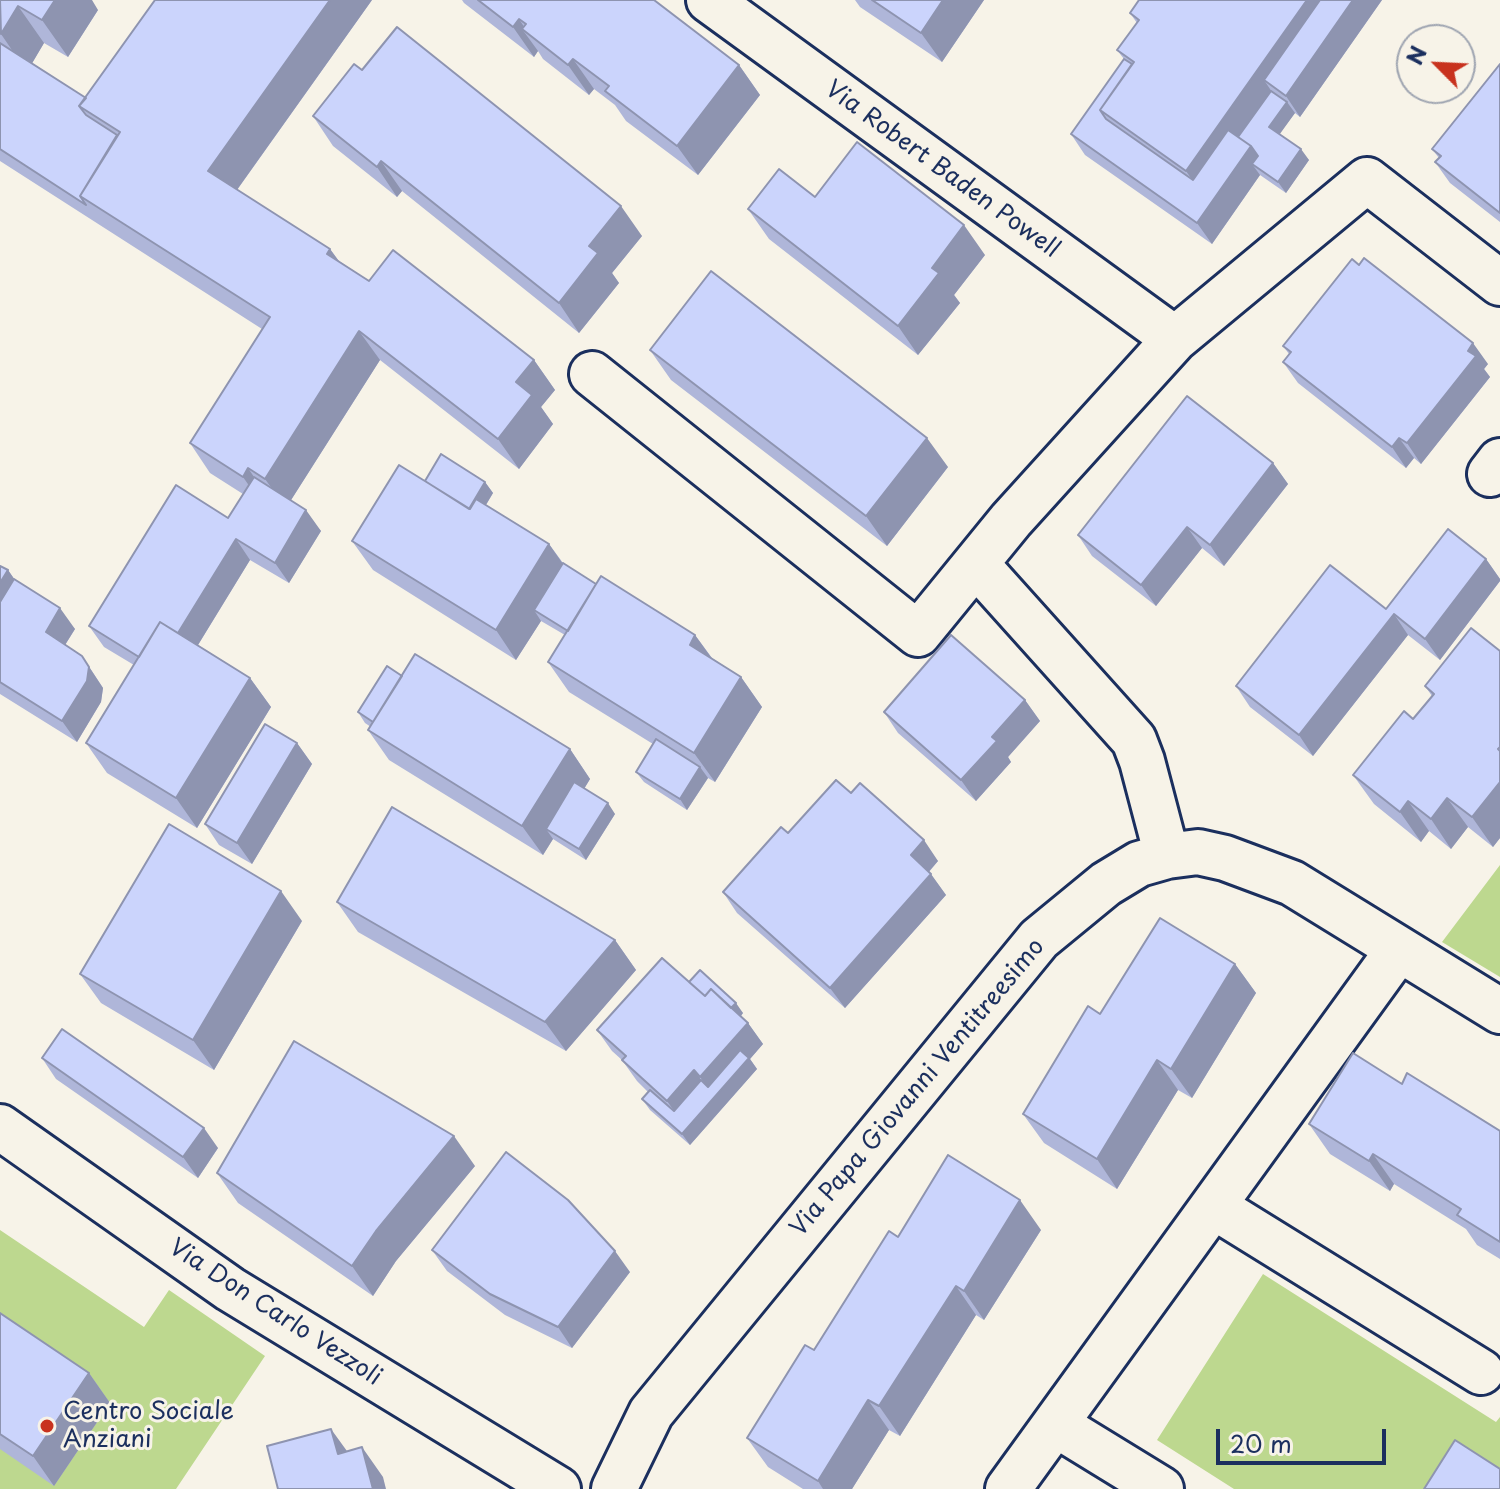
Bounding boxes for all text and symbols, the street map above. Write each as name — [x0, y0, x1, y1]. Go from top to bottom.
north arrow — [1396, 24, 1476, 104]
text: N — [1397, 40, 1434, 70]
street label: Via Robert Baden Powell — [819, 75, 1065, 265]
street label: Via Papa Giovanni Ventitreesimo — [785, 933, 1051, 1243]
street label: Via Don Carlo Vezzoli — [163, 1234, 387, 1392]
place label: Centro Sociale Anziani — [63, 1398, 234, 1454]
scale bar — [1220, 1413, 1390, 1463]
marker: Centro Sociale Anziani — [38, 1417, 56, 1435]
text: 20 m — [1230, 1425, 1292, 1461]

